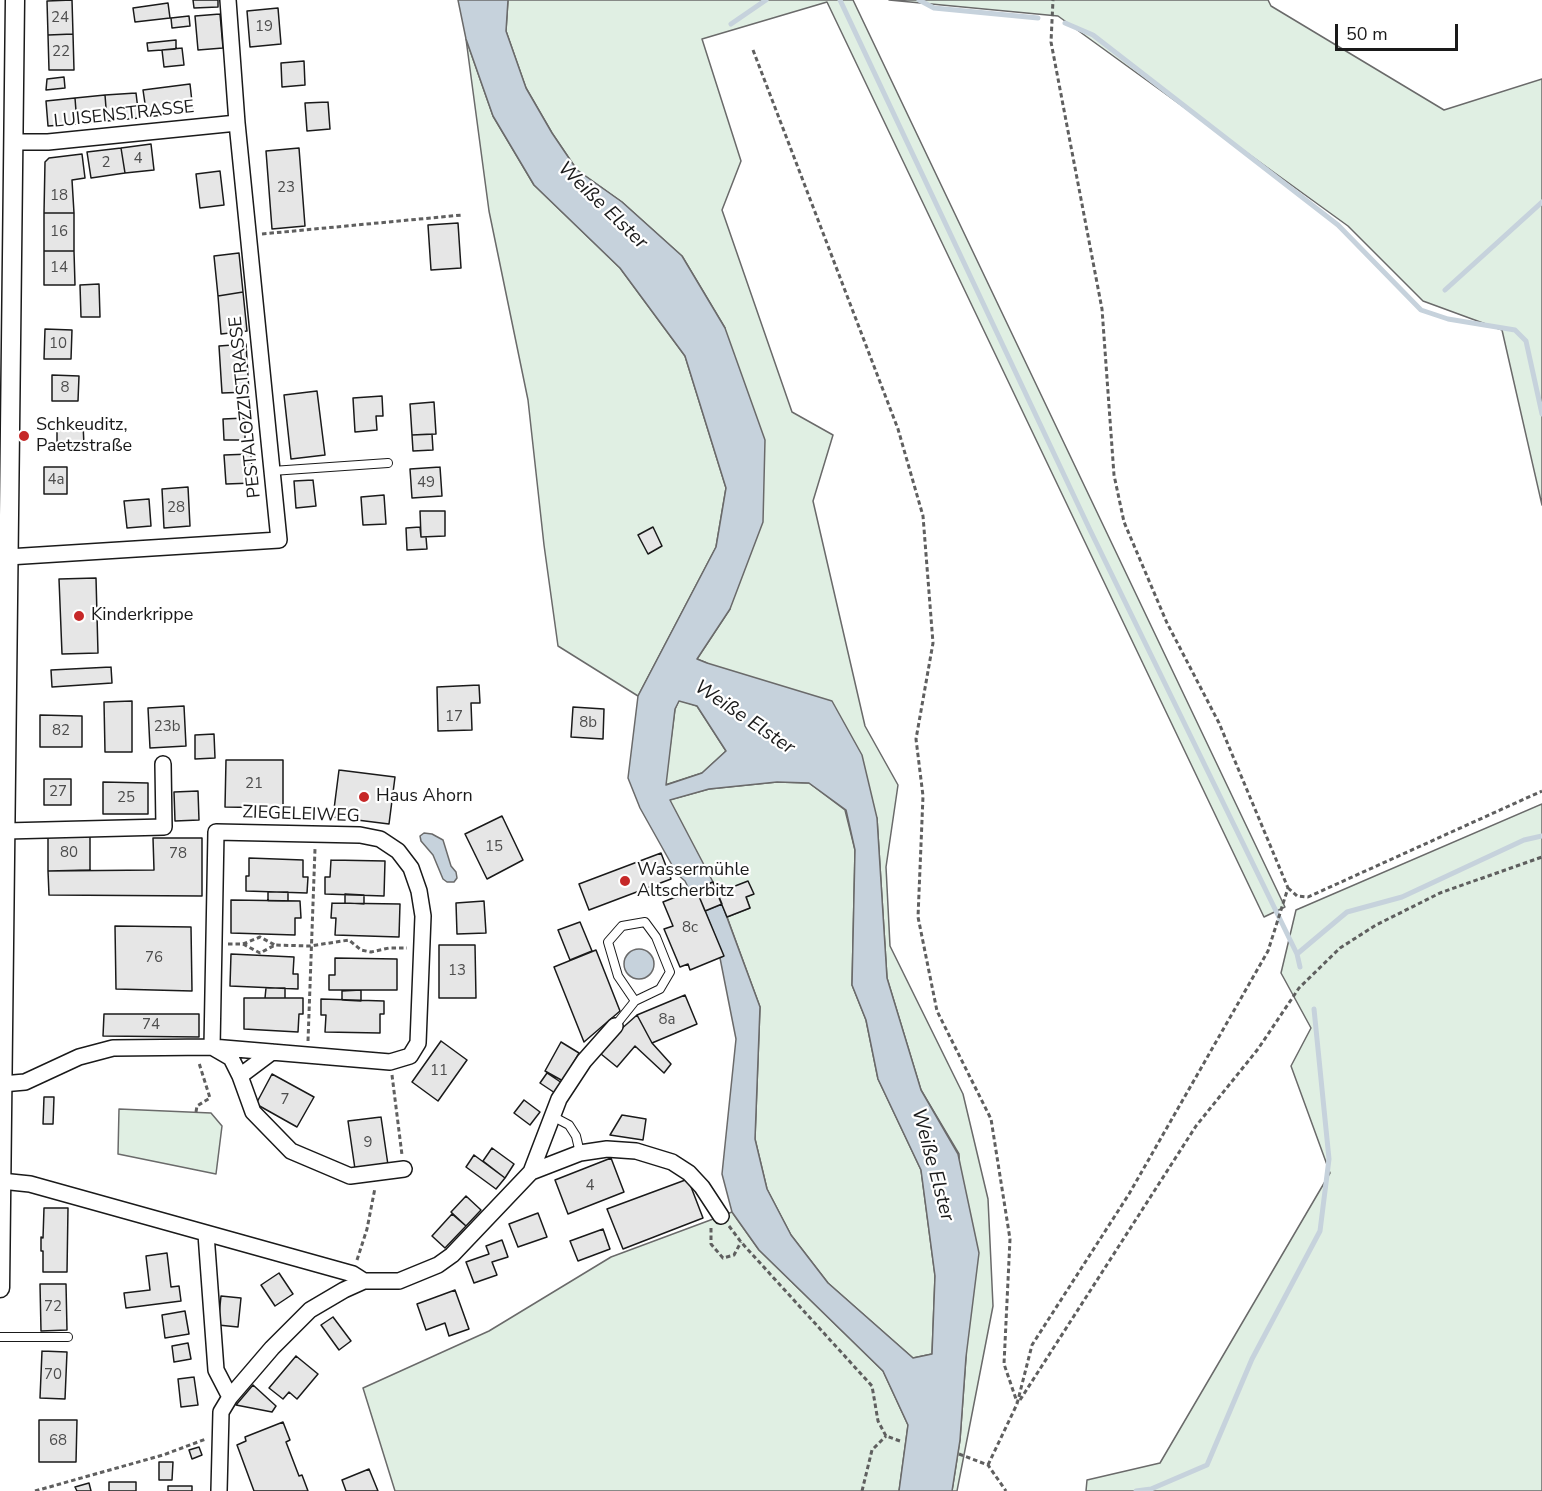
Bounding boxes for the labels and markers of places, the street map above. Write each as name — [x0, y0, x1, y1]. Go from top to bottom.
place label: Schkeuditz, Paetzstraße — [36, 415, 132, 458]
marker: Schkeuditz, Paetzstraße — [17, 429, 31, 443]
place label: Kinderkrippe — [91, 605, 193, 627]
marker: Kinderkrippe — [72, 609, 86, 623]
place label: Haus Ahorn — [376, 786, 473, 808]
marker: Haus Ahorn — [357, 790, 371, 804]
place label: Wassermühle Altscherbitz — [637, 860, 749, 902]
marker: Wassermühle Altscherbitz — [618, 874, 632, 888]

